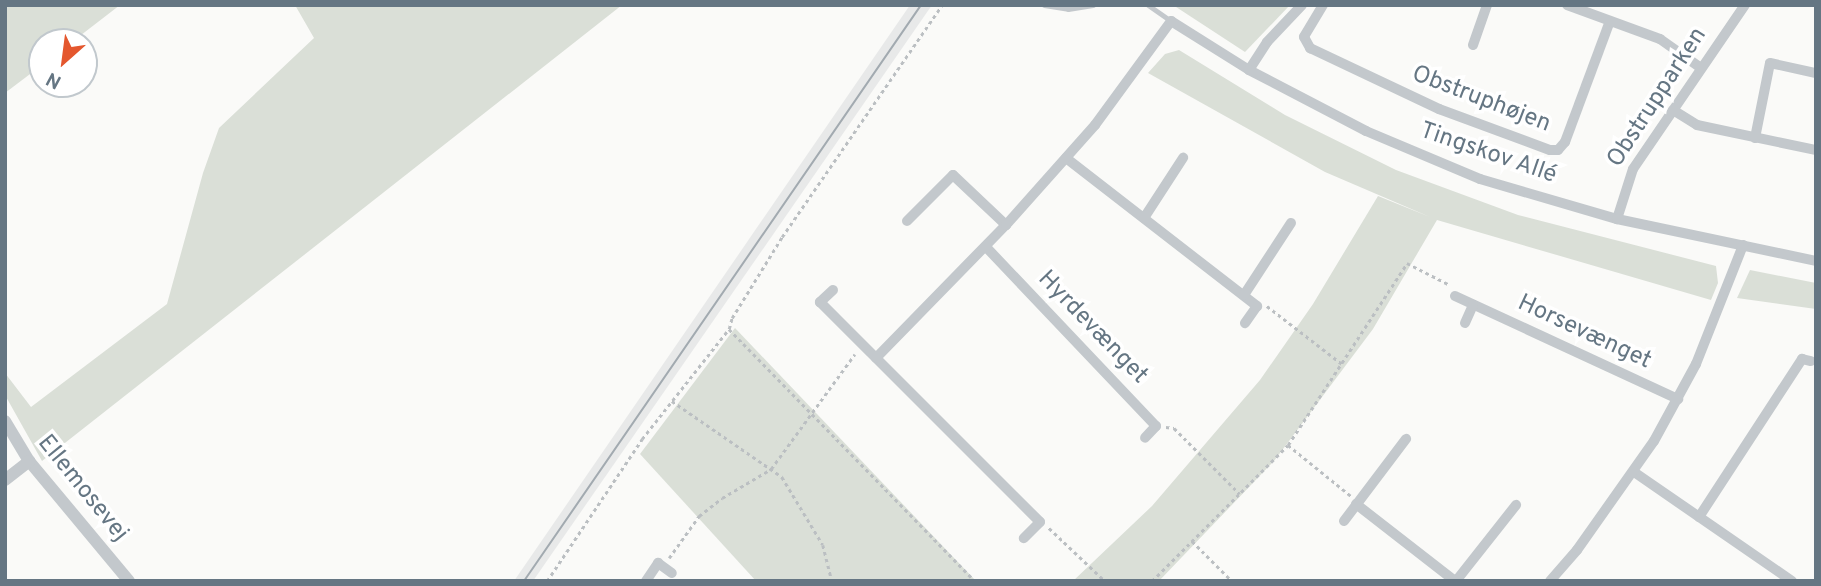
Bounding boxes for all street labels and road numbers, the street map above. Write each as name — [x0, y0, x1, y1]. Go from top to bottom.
street label: Obstrupparken — [1602, 23, 1714, 173]
street label: Obstruphøjen — [1408, 60, 1554, 140]
street label: Tingskov Allé — [1415, 117, 1561, 191]
street label: Hyrdevænget — [1031, 265, 1153, 391]
street label: Horsevænget — [1513, 289, 1655, 377]
street label: Ellemosevej — [30, 430, 134, 548]

